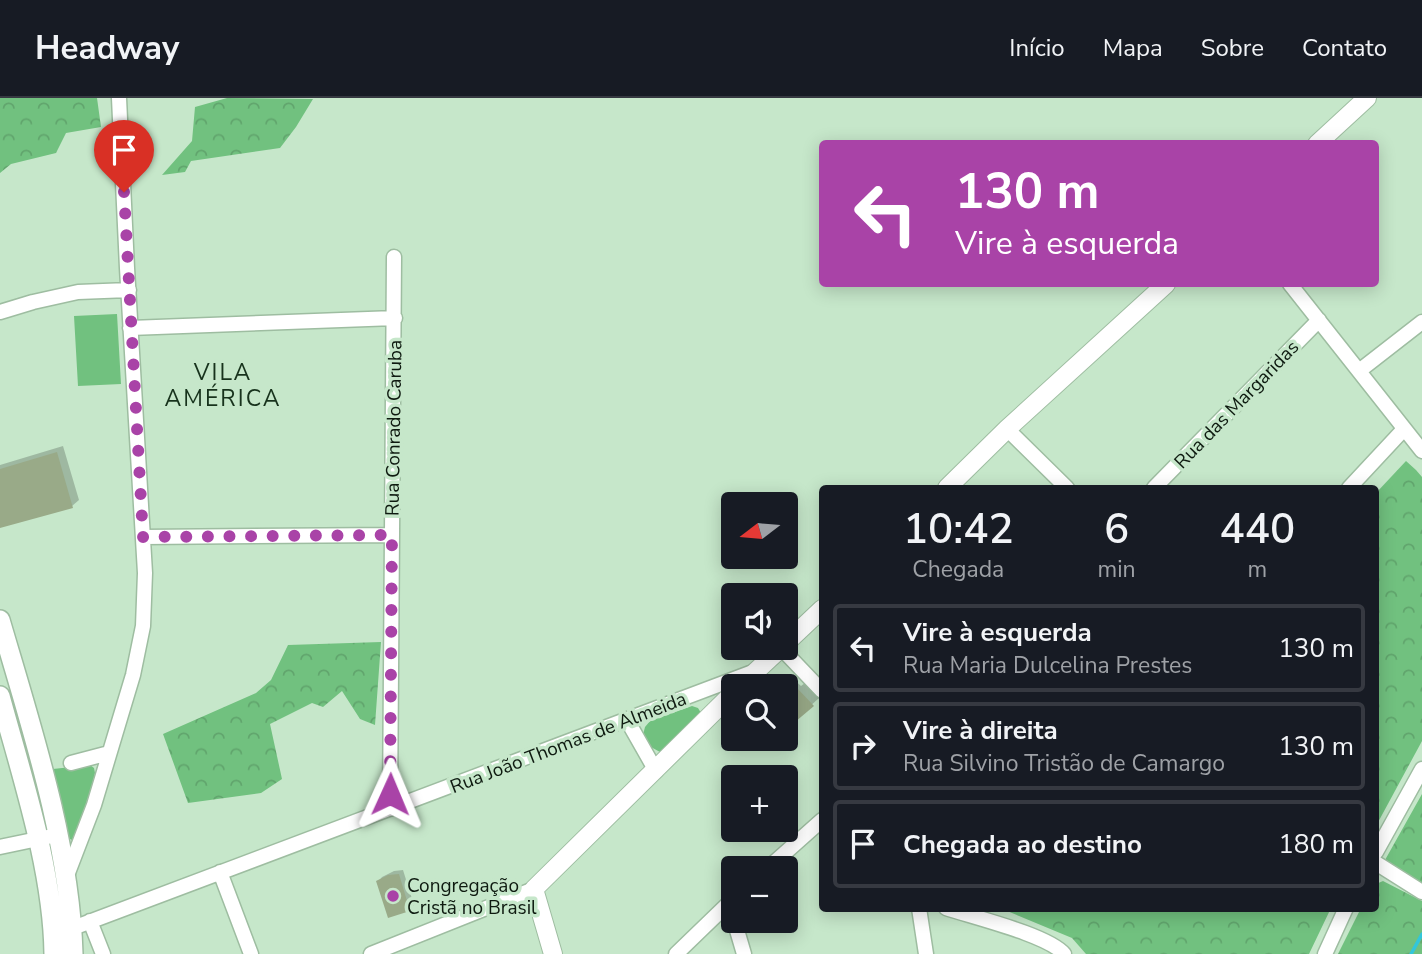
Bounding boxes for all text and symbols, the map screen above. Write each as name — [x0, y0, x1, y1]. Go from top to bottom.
text: Headway — [35, 26, 179, 71]
text: Início — [1009, 32, 1065, 64]
text: Mapa — [1103, 32, 1163, 64]
text: Sobre — [1201, 32, 1264, 64]
text: Contato — [1302, 32, 1387, 64]
pin — [94, 120, 154, 192]
icon: arrive — [105, 131, 143, 169]
text: 130 m — [955, 158, 1099, 225]
icon: left — [840, 168, 931, 259]
text: Vire à esquerda — [955, 222, 1179, 265]
street label: Rua das Margaridas — [1169, 335, 1305, 475]
street label: Rua Conrado Caruba — [379, 340, 409, 516]
district label: VILA AMÉRICA — [165, 357, 281, 414]
north arrow — [721, 492, 798, 569]
map controls — [721, 492, 798, 933]
text: 10:42 — [903, 501, 1014, 558]
text: 6 — [1104, 501, 1129, 558]
text: 440 — [1219, 501, 1295, 558]
text: Chegada — [912, 554, 1004, 585]
text: min — [1098, 554, 1136, 585]
text: m — [1247, 554, 1267, 585]
button: sound — [721, 583, 798, 660]
text: Vire à esquerda — [903, 615, 1092, 650]
icon: left — [844, 629, 882, 667]
text: 130 m — [1278, 631, 1354, 666]
text: Rua Maria Dulcelina Prestes — [903, 650, 1192, 681]
button: search — [721, 674, 798, 751]
street label: Rua João Thomas de Almeida — [446, 686, 690, 800]
text: Vire à direita — [903, 713, 1058, 748]
icon: right — [844, 727, 882, 765]
text: 130 m — [1278, 729, 1354, 764]
text: Rua Silvino Tristão de Camargo — [903, 748, 1225, 779]
position arrow — [353, 757, 427, 831]
button: + — [721, 765, 798, 842]
icon: arrive — [844, 825, 882, 863]
text: Chegada ao destino — [903, 827, 1142, 862]
text: 180 m — [1278, 827, 1354, 862]
button: − — [721, 856, 798, 933]
place label: Congregação Cristã no Brasil — [407, 873, 537, 921]
marker: Congregação Cristã no Brasil — [385, 888, 401, 904]

